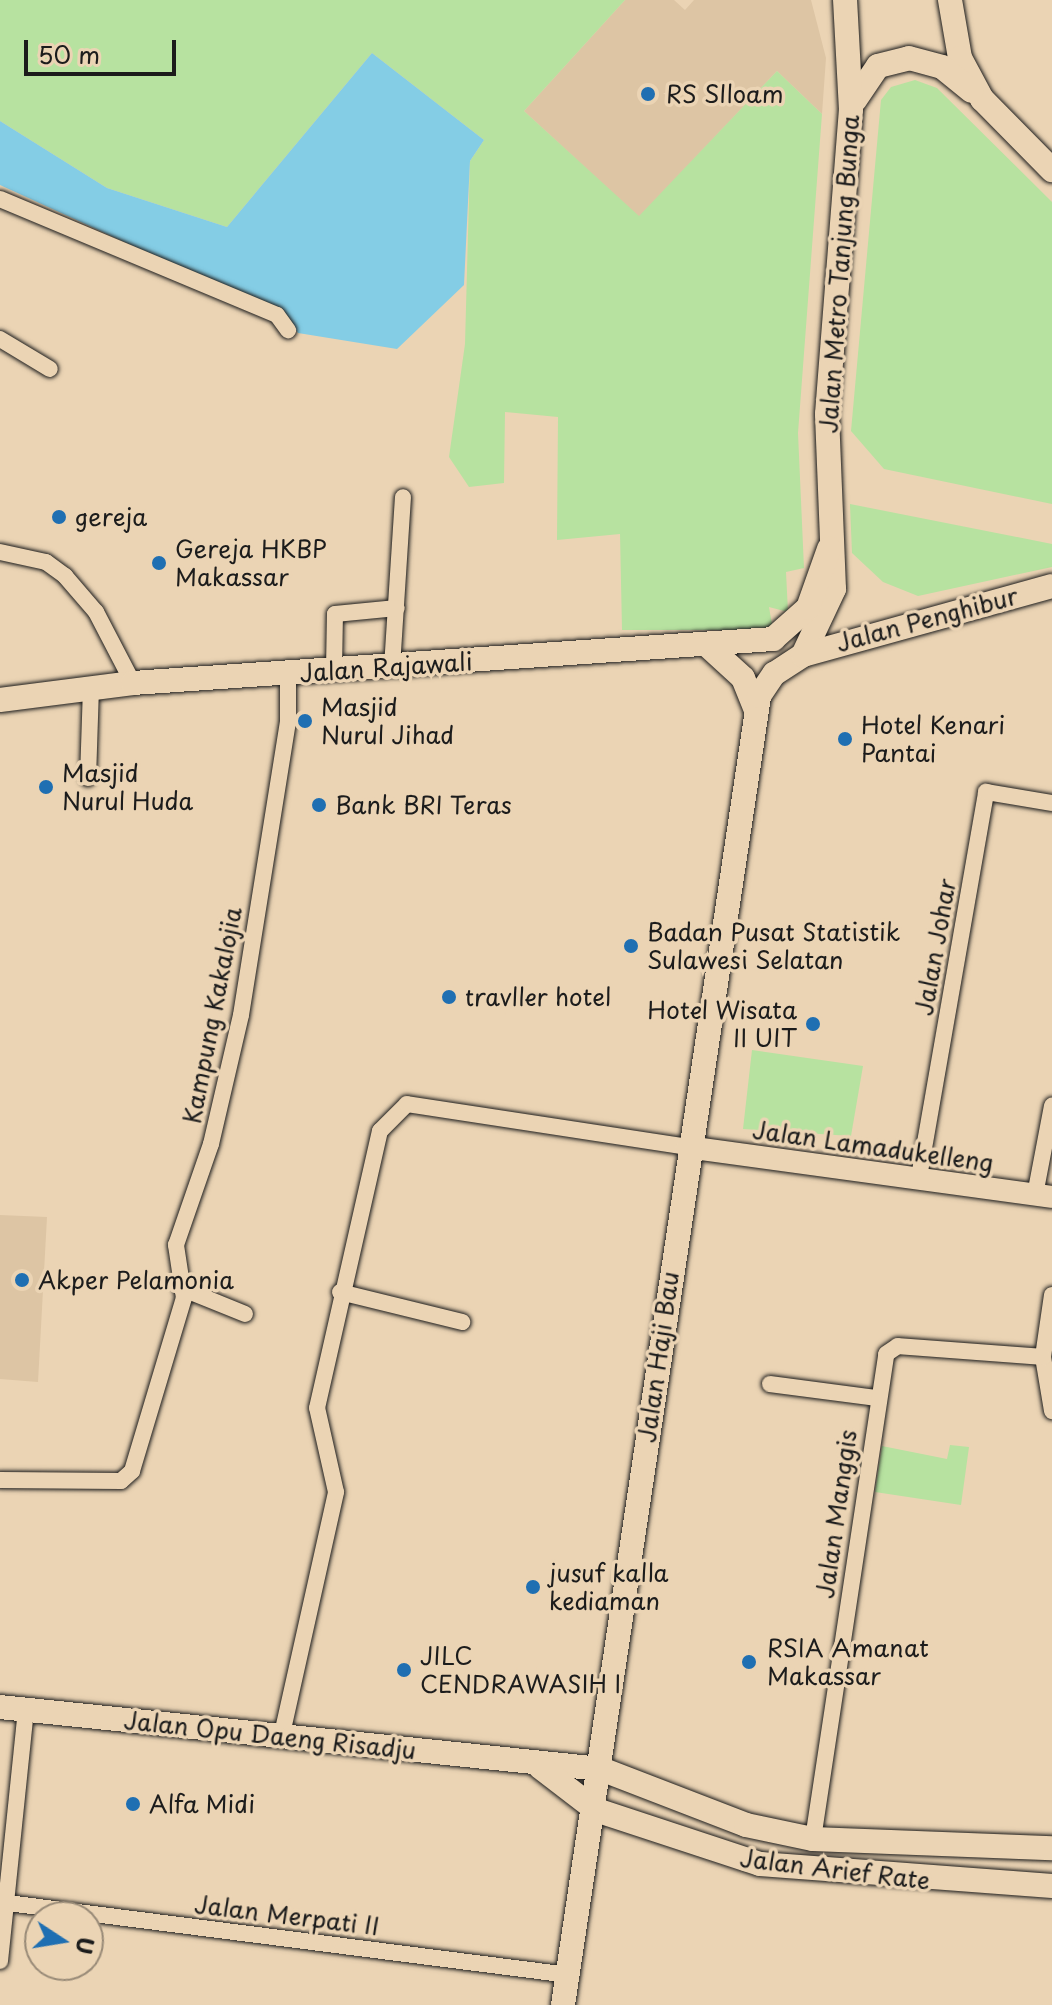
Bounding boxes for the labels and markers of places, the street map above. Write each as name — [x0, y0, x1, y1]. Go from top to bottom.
place label: RS SIloam — [666, 80, 784, 108]
marker: RS SIloam — [637, 83, 659, 105]
place label: gereja — [75, 503, 147, 531]
marker: gereja — [50, 508, 68, 526]
place label: Gereja HKBP Makassar — [175, 535, 326, 591]
marker: Gereja HKBP Makassar — [150, 554, 168, 572]
place label: Masjid Nurul Jihad — [321, 693, 455, 749]
place label: Hotel Kenari Pantai — [861, 711, 1006, 767]
marker: Masjid Nurul Jihad — [296, 712, 314, 730]
marker: Hotel Kenari Pantai — [836, 730, 854, 748]
place label: Masjid Nurul Huda — [62, 759, 194, 815]
marker: Masjid Nurul Huda — [37, 778, 55, 796]
place label: Bank BRI Teras — [335, 791, 514, 819]
marker: Bank BRI Teras — [310, 796, 328, 814]
place label: Badan Pusat Statistik Sulawesi Selatan — [647, 918, 900, 974]
marker: Badan Pusat Statistik Sulawesi Selatan — [622, 937, 640, 955]
place label: travller hotel — [465, 983, 614, 1011]
marker: travller hotel — [440, 988, 458, 1006]
place label: Hotel Wisata II UIT — [645, 996, 797, 1052]
marker: Hotel Wisata II UIT — [804, 1015, 822, 1033]
place label: Akper Pelamonia — [38, 1266, 235, 1294]
marker: Akper Pelamonia — [13, 1271, 31, 1289]
place label: jusuf kalla kediaman — [549, 1559, 670, 1615]
marker: jusuf kalla kediaman — [524, 1578, 542, 1596]
place label: RSIA Amanat Makassar — [767, 1634, 926, 1690]
place label: JILC CENDRAWASIH I — [420, 1642, 623, 1698]
marker: RSIA Amanat Makassar — [738, 1651, 760, 1673]
marker: JILC CENDRAWASIH I — [395, 1661, 413, 1679]
place label: Alfa Midi — [149, 1790, 256, 1818]
marker: Alfa Midi — [124, 1795, 142, 1813]

